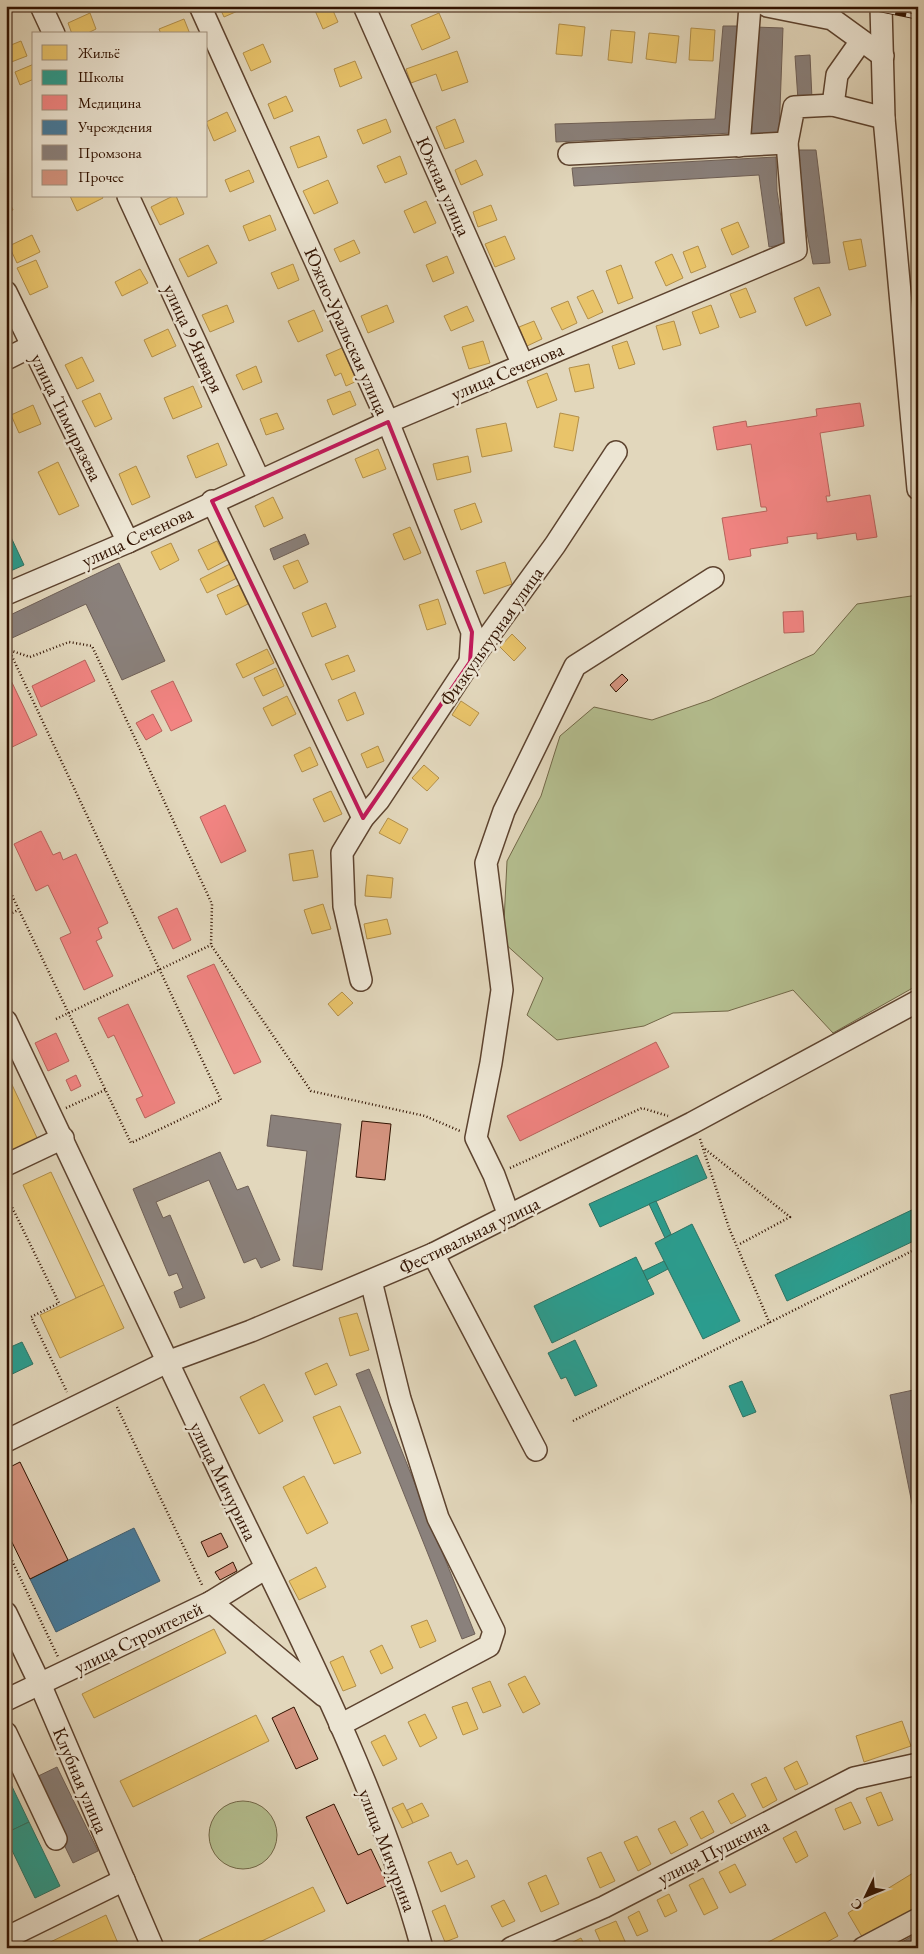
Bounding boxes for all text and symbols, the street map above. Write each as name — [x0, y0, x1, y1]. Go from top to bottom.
legend — [32, 32, 208, 198]
text: Жильё — [77, 43, 120, 62]
text: Школы — [78, 67, 124, 86]
text: Медицина — [78, 93, 141, 112]
text: Учреждения — [77, 117, 153, 136]
street label: Южная улица — [410, 132, 477, 241]
text: Промзона — [78, 143, 142, 162]
text: Прочее — [78, 167, 124, 186]
street label: Южно-Уральская улица — [298, 243, 395, 420]
street label: улица 9 Января — [157, 280, 230, 397]
street label: улица Сеченова — [447, 336, 568, 406]
street label: улица Тимирязева — [25, 349, 109, 486]
street label: улица Сеченова — [78, 500, 197, 573]
street label: Физкультурная улица — [434, 561, 549, 711]
street label: Фестивальная улица — [395, 1190, 544, 1280]
street label: улица Мичурина — [184, 1418, 263, 1545]
street label: улица Строителей — [70, 1595, 207, 1679]
street label: Клубная улица — [47, 1723, 114, 1838]
street label: улица Мичурина — [353, 1785, 423, 1916]
street label: улица Пушкина — [653, 1812, 774, 1890]
north arrow — [842, 1872, 892, 1922]
text: С — [846, 1895, 866, 1915]

